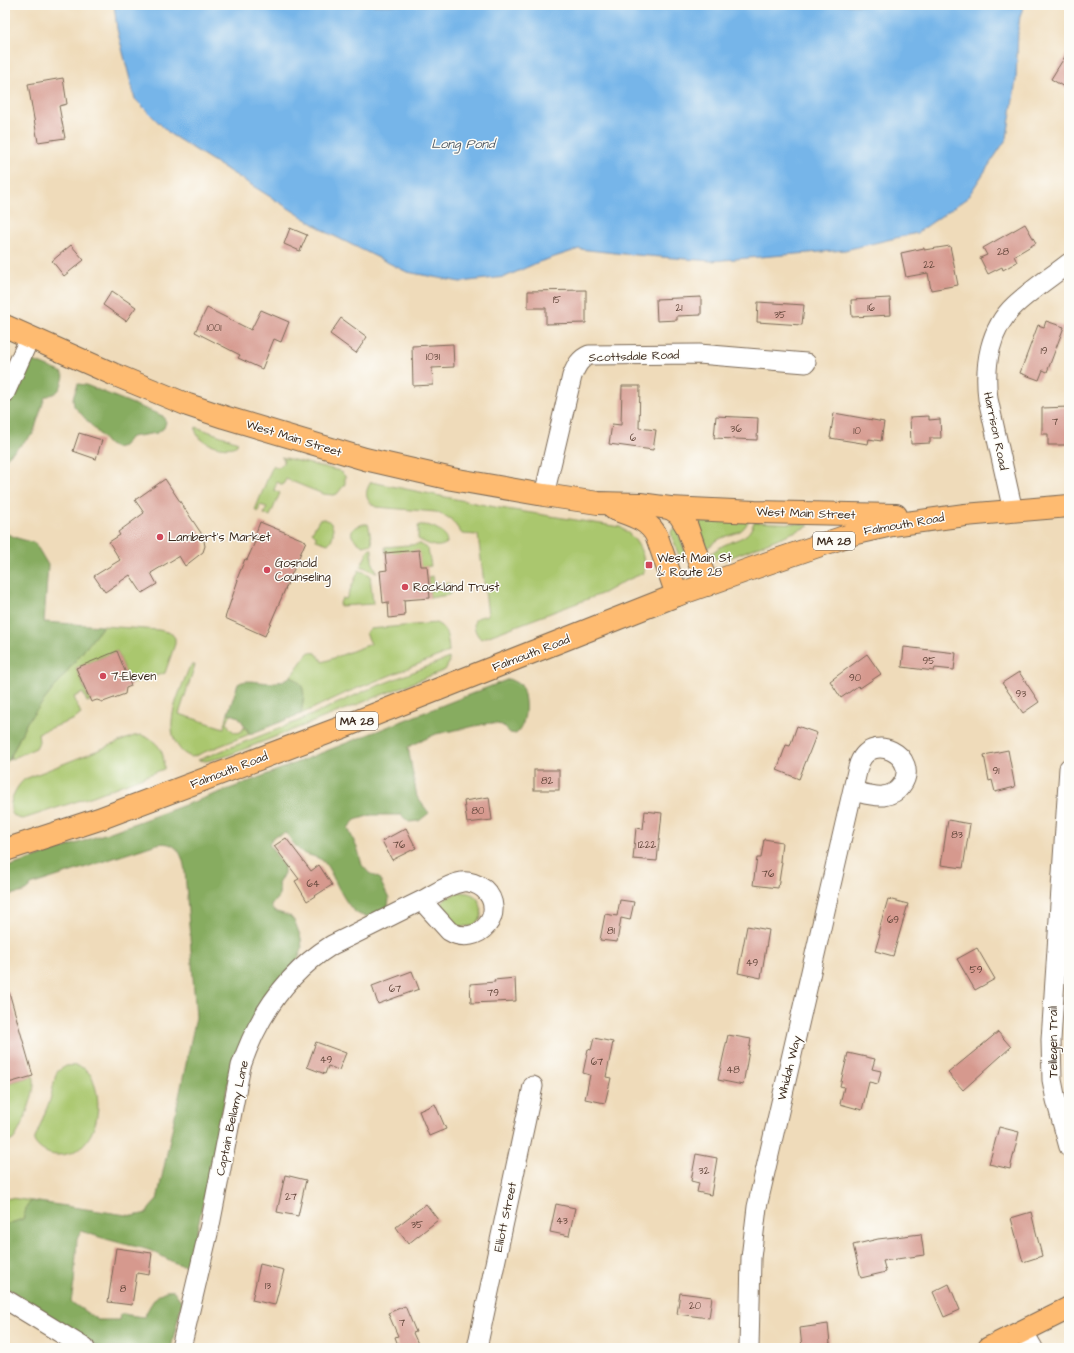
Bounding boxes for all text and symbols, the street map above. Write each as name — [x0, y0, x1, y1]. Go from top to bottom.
water label: Long Pond — [431, 135, 497, 154]
house number: 28 — [997, 245, 1010, 259]
house number: 22 — [923, 258, 935, 272]
house number: 15 — [553, 293, 561, 307]
house number: 21 — [675, 301, 683, 315]
house number: 16 — [867, 301, 875, 315]
house number: 35 — [774, 308, 786, 322]
house number: 1001 — [206, 321, 222, 335]
house number: 19 — [1041, 344, 1048, 358]
street label: Scottsdale Road — [588, 346, 680, 367]
house number: 1031 — [426, 350, 441, 364]
street label: Harrison Road — [979, 390, 1012, 472]
house number: 7 — [1052, 415, 1058, 429]
street label: West Main Street — [244, 416, 344, 461]
house number: 36 — [730, 422, 742, 436]
house number: 10 — [853, 424, 861, 438]
house number: 6 — [630, 431, 637, 445]
street label: West Main Street — [756, 503, 856, 524]
street label: Falmouth Road — [862, 509, 946, 540]
place label: Lambert's Market — [168, 529, 271, 546]
marker: Lambert's Market — [155, 532, 165, 542]
road number: MA 28 — [813, 532, 855, 550]
place label: West Main St & Route 28 — [657, 550, 732, 581]
place label: Gosnold Counseling — [275, 555, 331, 587]
marker: West Main St & Route 28 — [644, 560, 654, 570]
marker: Gosnold Counseling — [262, 565, 272, 575]
place label: Rockland Trust — [413, 579, 499, 596]
marker: Rockland Trust — [400, 582, 410, 592]
street label: Falmouth Road — [490, 631, 572, 676]
house number: 95 — [923, 654, 935, 668]
place label: 7-Eleven — [111, 668, 156, 685]
marker: 7-Eleven — [98, 671, 108, 681]
house number: 90 — [849, 671, 861, 685]
house number: 93 — [1016, 687, 1026, 701]
road number: MA 28 — [336, 712, 378, 730]
street label: Falmouth Road — [188, 748, 270, 793]
house number: 91 — [993, 764, 1000, 778]
house number: 82 — [541, 774, 553, 788]
house number: 80 — [472, 804, 484, 818]
house number: 83 — [951, 828, 963, 842]
house number: 76 — [393, 838, 406, 852]
house number: 1222 — [638, 838, 656, 852]
house number: 76 — [762, 867, 775, 881]
house number: 64 — [306, 877, 320, 891]
house number: 69 — [887, 913, 899, 927]
house number: 81 — [607, 924, 616, 938]
house number: 49 — [746, 956, 759, 970]
house number: 59 — [970, 963, 983, 977]
house number: 67 — [389, 982, 401, 996]
house number: 79 — [487, 986, 499, 1000]
street label: Tellegen Trail — [1045, 1006, 1063, 1078]
street label: Whidah Way — [773, 1034, 807, 1102]
house number: 49 — [320, 1053, 333, 1067]
house number: 67 — [591, 1055, 603, 1069]
street label: Captain Bellamy Lane — [212, 1058, 254, 1177]
house number: 48 — [726, 1063, 740, 1077]
house number: 32 — [699, 1164, 710, 1178]
street label: Elliott Street — [490, 1180, 521, 1254]
house number: 27 — [285, 1190, 297, 1204]
house number: 43 — [556, 1214, 568, 1228]
house number: 35 — [411, 1218, 423, 1232]
house number: 13 — [265, 1279, 271, 1293]
house number: 8 — [120, 1282, 127, 1296]
house number: 20 — [689, 1299, 701, 1313]
house number: 7 — [399, 1316, 405, 1330]

